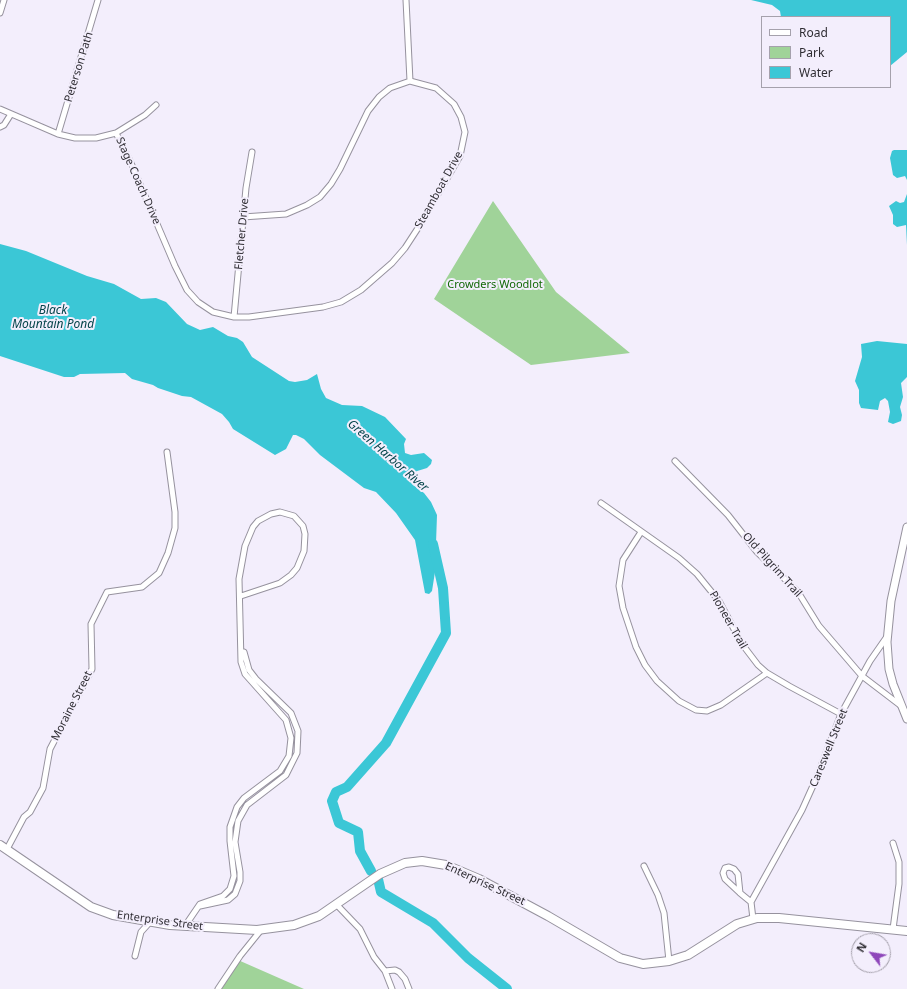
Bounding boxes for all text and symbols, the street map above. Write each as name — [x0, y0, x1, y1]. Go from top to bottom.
legend — [761, 16, 891, 88]
text: Road — [799, 24, 828, 41]
street label: Peterson Path — [62, 30, 96, 104]
text: Park — [799, 44, 824, 61]
text: Water — [799, 64, 833, 81]
street label: Stage Coach Drive — [113, 135, 163, 227]
street label: Steamboat Drive — [412, 149, 466, 231]
street label: Fletcher Drive — [232, 198, 252, 270]
park label: Crowders Woodlot — [447, 278, 543, 292]
water label: Black Mountain Pond — [12, 304, 94, 332]
water label: Green Harbor River — [345, 417, 431, 495]
street label: Old Pilgrim Trail — [740, 530, 804, 600]
street label: Pioneer Trail — [706, 589, 750, 651]
street label: Moraine Street — [49, 669, 95, 743]
street label: Careswell Street — [807, 707, 851, 789]
street label: Enterprise Street — [443, 860, 527, 908]
street label: Enterprise Street — [116, 908, 204, 934]
north arrow — [851, 933, 891, 973]
text: N — [852, 939, 870, 955]

